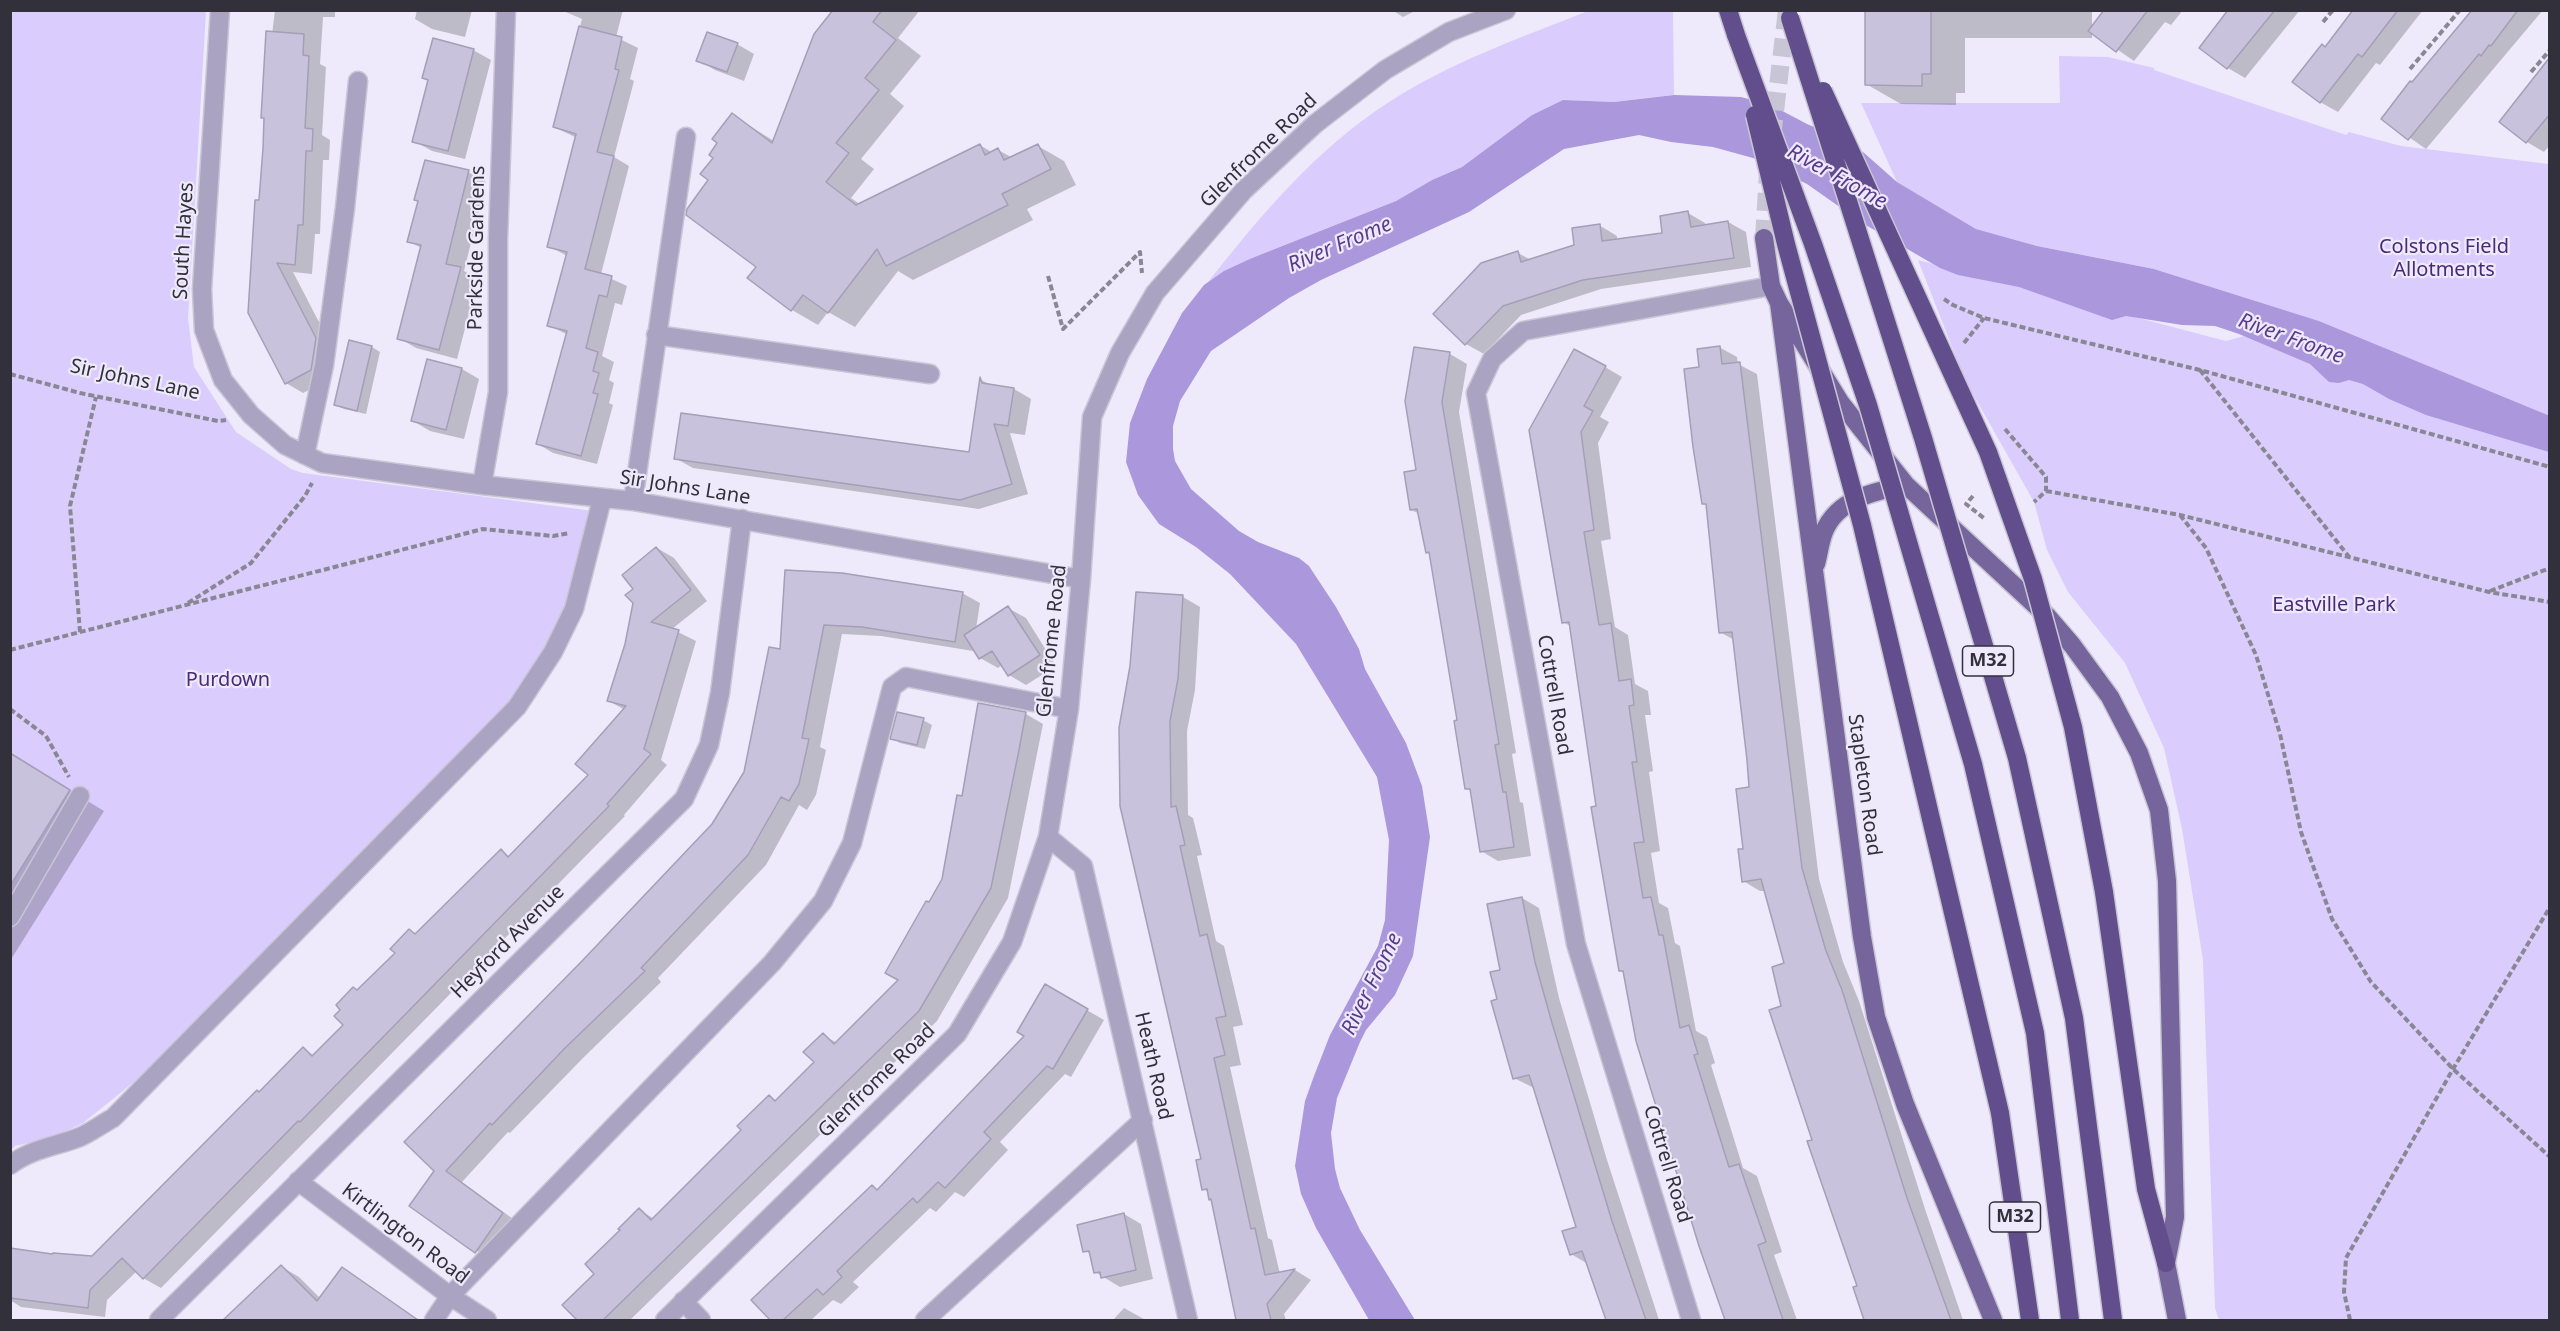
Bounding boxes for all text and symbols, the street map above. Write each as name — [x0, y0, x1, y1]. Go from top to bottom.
street label: Glenfrome Road — [1195, 89, 1323, 213]
water label: River Frome — [1783, 139, 1891, 215]
street label: Parkside Gardens — [464, 165, 490, 331]
street label: South Hayes — [169, 182, 199, 300]
water label: River Frome — [1284, 212, 1396, 278]
park label: Colstons Field Allotments — [2379, 235, 2509, 282]
water label: River Frome — [2235, 308, 2347, 370]
street label: Sir Johns Lane — [68, 355, 202, 405]
street label: Sir Johns Lane — [618, 466, 752, 510]
street label: Glenfrome Road — [1032, 563, 1072, 719]
park label: Eastville Park — [2272, 593, 2396, 617]
street label: Cottrell Road — [1532, 633, 1576, 757]
road number: M32 — [1962, 646, 2014, 676]
park label: Purdown — [186, 668, 270, 692]
street label: Stapleton Road — [1842, 712, 1886, 858]
street label: Heyford Avenue — [446, 880, 570, 1004]
water label: River Frome — [1337, 929, 1407, 1039]
street label: Heath Road — [1129, 1010, 1177, 1122]
street label: Glenfrome Road — [813, 1019, 941, 1143]
street label: Cottrell Road — [1638, 1102, 1696, 1226]
street label: Kirtlington Road — [337, 1178, 473, 1290]
road number: M32 — [1990, 1202, 2040, 1232]

